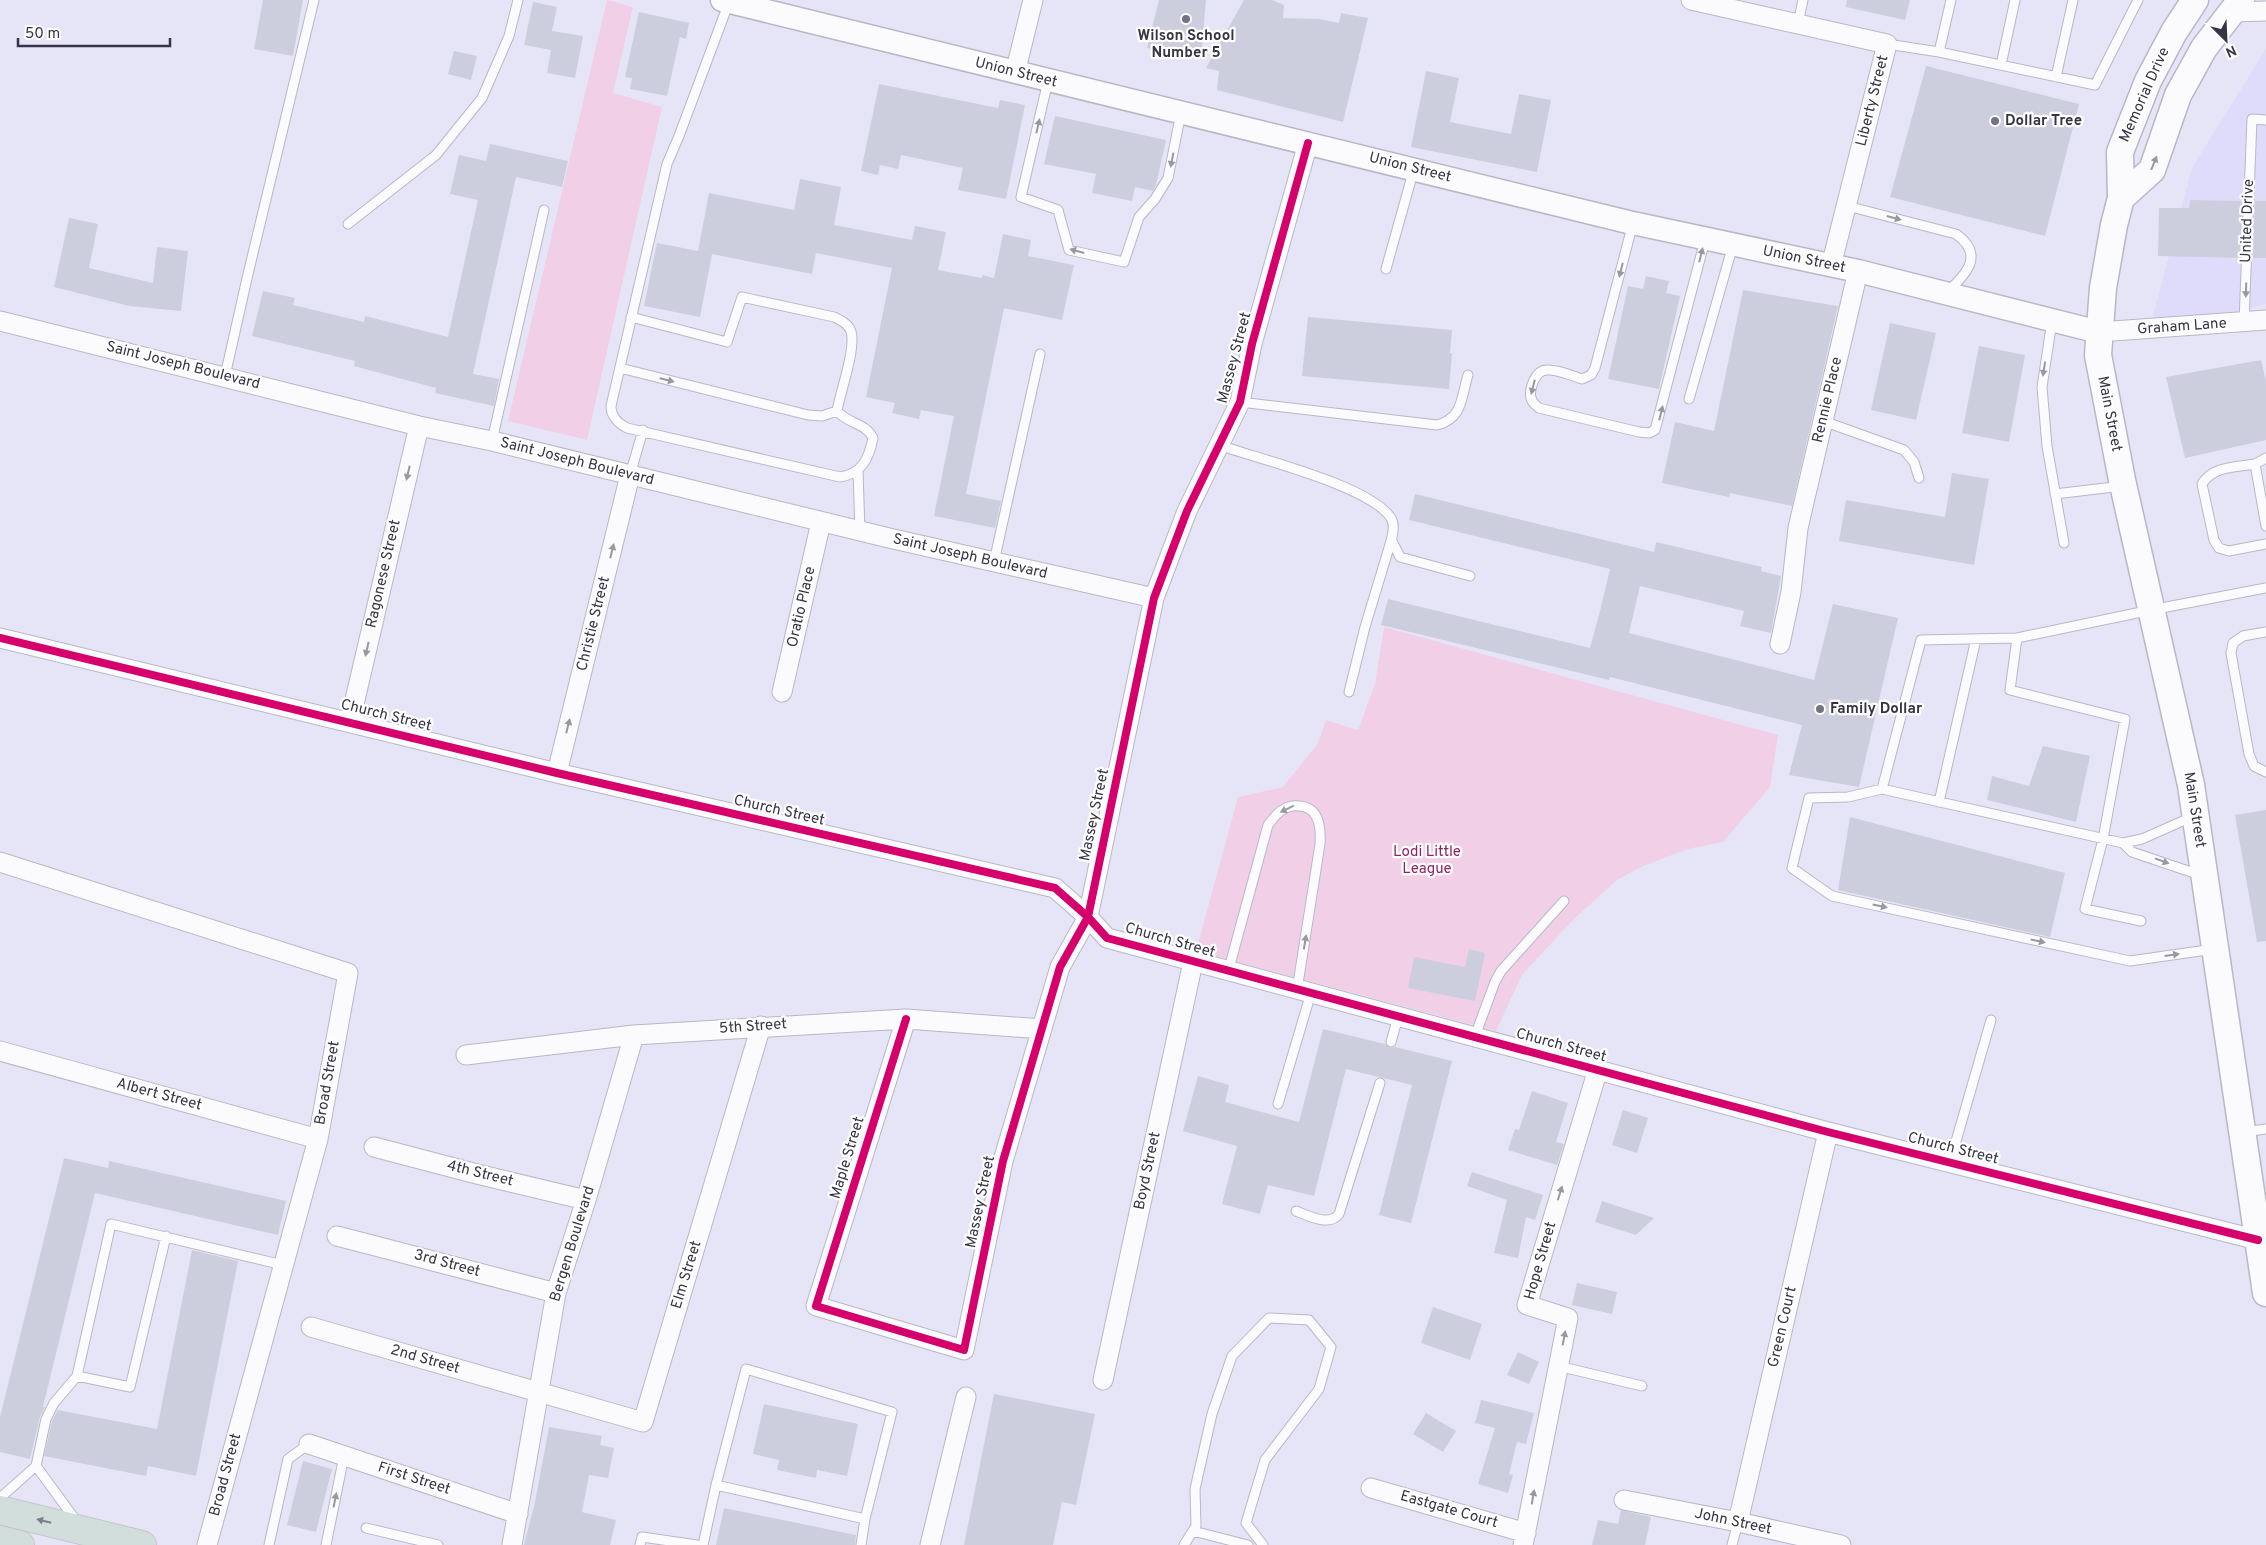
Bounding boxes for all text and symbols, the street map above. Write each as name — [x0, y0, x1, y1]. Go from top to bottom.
marker: Wilson School Number 5 — [1180, 13, 1192, 25]
scale bar — [18, 15, 170, 47]
north arrow — [2201, 15, 2251, 65]
text: 50 m — [25, 25, 60, 44]
place label: Wilson School Number 5 — [1137, 27, 1235, 63]
text: N — [2223, 41, 2239, 60]
street label: Memorial Drive — [2116, 45, 2174, 145]
street label: Liberty Street — [1852, 53, 1894, 149]
street label: Union Street — [973, 54, 1059, 92]
place label: Dollar Tree — [2005, 112, 2082, 131]
marker: Dollar Tree — [1989, 115, 2001, 127]
one-way arrow — [1034, 118, 1042, 133]
street label: Union Street — [1367, 149, 1453, 187]
one-way arrow — [1167, 153, 1175, 169]
one-way arrow — [2150, 155, 2158, 170]
street label: United Drive — [2237, 179, 2259, 263]
one-way arrow — [1886, 214, 1901, 222]
street label: Union Street — [1761, 242, 1847, 278]
one-way arrow — [1070, 247, 1085, 255]
one-way arrow — [1697, 248, 1705, 263]
one-way arrow — [1617, 262, 1625, 277]
one-way arrow — [2241, 283, 2249, 299]
street label: Massey Street — [1214, 310, 1256, 406]
street label: Graham Lane — [2137, 314, 2227, 340]
street label: Saint Joseph Boulevard — [104, 338, 262, 394]
street label: Rennie Place — [1809, 355, 1847, 445]
one-way arrow — [2040, 361, 2048, 377]
street label: Main Street — [2092, 375, 2126, 453]
one-way arrow — [659, 376, 674, 384]
one-way arrow — [1529, 379, 1537, 394]
one-way arrow — [1657, 405, 1665, 420]
street label: Saint Joseph Boulevard — [498, 434, 656, 490]
one-way arrow — [404, 466, 412, 481]
street label: Ragonese Street — [362, 518, 406, 630]
street label: Saint Joseph Boulevard — [891, 530, 1049, 584]
one-way arrow — [608, 544, 616, 559]
street label: Oratio Place — [783, 565, 821, 649]
street label: Christie Street — [573, 575, 615, 673]
one-way arrow — [363, 641, 371, 656]
street label: Church Street — [339, 696, 433, 736]
place label: Family Dollar — [1830, 700, 1923, 719]
marker: Family Dollar — [1814, 703, 1826, 715]
one-way arrow — [564, 718, 572, 733]
street label: Massey Street — [1076, 767, 1114, 863]
street label: Main Street — [2179, 771, 2209, 849]
street label: Church Street — [732, 791, 826, 831]
one-way arrow — [1279, 805, 1294, 813]
park label: Lodi Little League — [1393, 843, 1461, 879]
one-way arrow — [2155, 857, 2170, 865]
one-way arrow — [1872, 902, 1887, 910]
street label: Church Street — [1123, 919, 1217, 963]
one-way arrow — [1301, 933, 1309, 949]
one-way arrow — [2031, 937, 2046, 945]
one-way arrow — [2165, 951, 2181, 959]
street label: 5th Street — [718, 1015, 788, 1039]
street label: Church Street — [1514, 1025, 1608, 1067]
street label: Broad Street — [311, 1039, 345, 1127]
street label: Albert Street — [114, 1074, 204, 1116]
street label: Maple Street — [826, 1115, 870, 1201]
street label: Church Street — [1906, 1129, 2000, 1169]
street label: Boyd Street — [1130, 1130, 1166, 1212]
street label: Massey Street — [962, 1154, 1000, 1250]
street label: 4th Street — [445, 1157, 515, 1191]
street label: Bergen Boulevard — [546, 1184, 600, 1304]
one-way arrow — [1557, 1186, 1565, 1201]
street label: Hope Street — [1521, 1220, 1561, 1302]
street label: Elm Street — [668, 1239, 706, 1311]
street label: 3rd Street — [412, 1246, 482, 1282]
street label: Green Court — [1764, 1285, 1802, 1369]
one-way arrow — [1560, 1330, 1568, 1345]
street label: 2nd Street — [388, 1341, 462, 1379]
street label: Broad Street — [206, 1431, 246, 1519]
street label: First Street — [375, 1458, 453, 1500]
street label: Eastgate Court — [1398, 1487, 1500, 1533]
one-way arrow — [1529, 1489, 1537, 1505]
one-way arrow — [331, 1492, 339, 1508]
street label: John Street — [1693, 1505, 1773, 1539]
one-way arrow — [36, 1517, 51, 1525]

